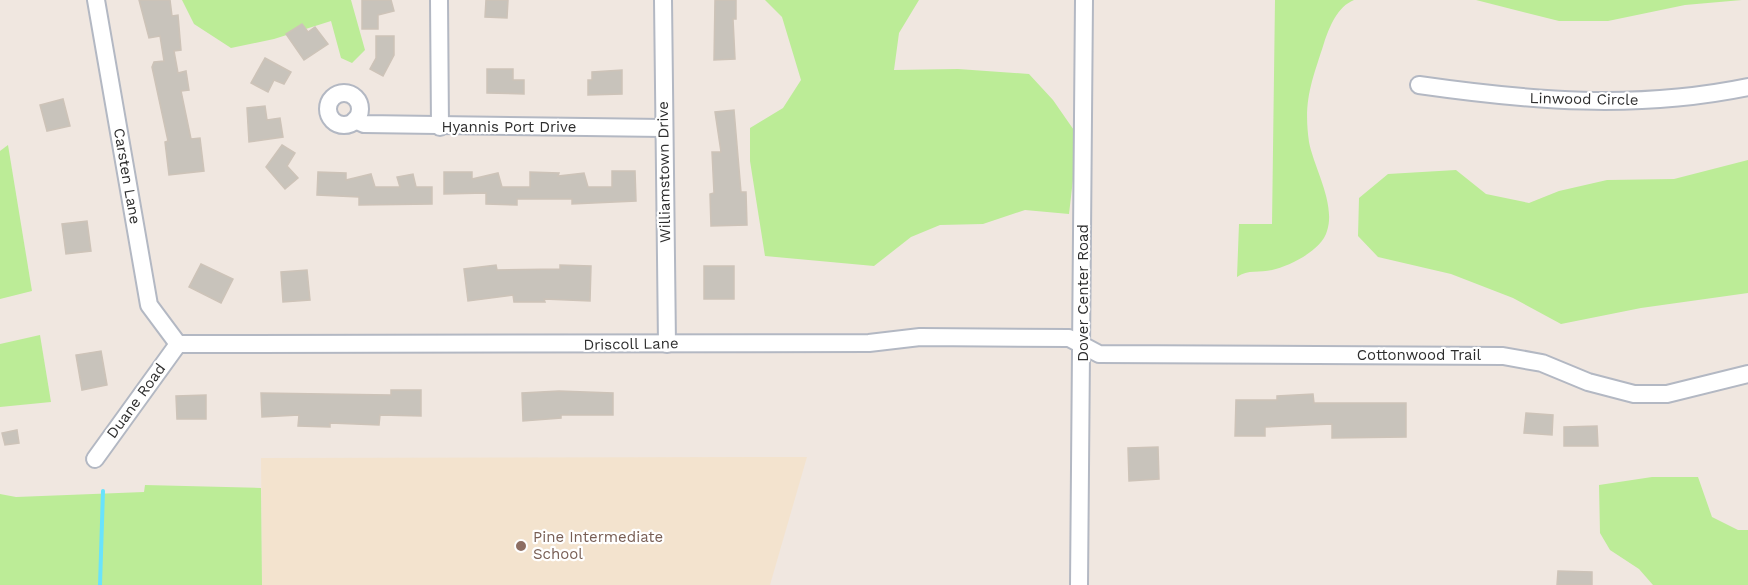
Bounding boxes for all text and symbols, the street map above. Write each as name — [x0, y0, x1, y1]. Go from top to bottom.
street label: Linwood Circle — [1529, 89, 1639, 109]
street label: Williamstown Drive — [654, 101, 674, 243]
street label: Hyannis Port Drive — [441, 118, 577, 136]
street label: Carsten Lane — [110, 127, 144, 225]
street label: Dover Center Road — [1074, 224, 1092, 362]
street label: Driscoll Lane — [583, 334, 679, 354]
street label: Cottonwood Trail — [1357, 346, 1482, 364]
street label: Duane Road — [103, 360, 169, 442]
place label: Pine Intermediate School — [533, 528, 663, 563]
marker: Pine Intermediate School — [514, 539, 528, 553]

